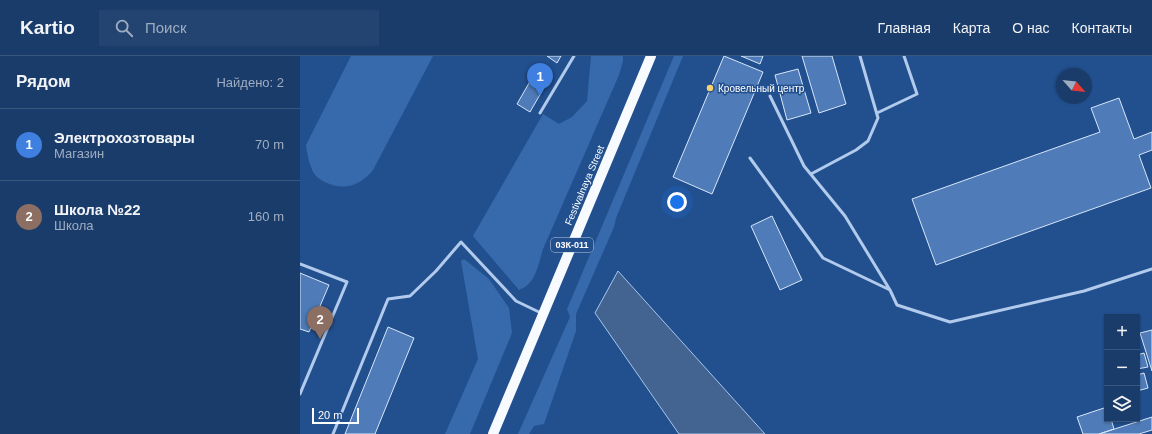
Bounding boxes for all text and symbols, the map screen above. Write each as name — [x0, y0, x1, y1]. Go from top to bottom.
search box — [99, 10, 379, 46]
text: Kartio — [20, 17, 75, 38]
icon: search — [113, 17, 135, 39]
text: Поиск — [145, 19, 186, 36]
text: Главная — [877, 20, 931, 36]
text: Карта — [953, 20, 990, 36]
text: О нас — [1012, 20, 1050, 36]
text: Контакты — [1072, 20, 1132, 36]
pin: 1 — [527, 63, 553, 96]
north arrow — [1056, 68, 1092, 104]
text: Рядом — [16, 72, 71, 91]
text: Найдено: 2 — [216, 75, 284, 90]
marker: Кровельный центр — [705, 83, 715, 93]
place label: Кровельный центр — [718, 83, 805, 94]
text: Электрохозтовары — [54, 129, 195, 146]
text: 1 — [25, 137, 33, 152]
text: 70 m — [255, 137, 284, 152]
street label: Festivalnaya Street — [563, 143, 606, 227]
text: Магазин — [54, 146, 104, 161]
your location — [667, 192, 687, 212]
text: Школа №22 — [54, 201, 141, 218]
text: 2 — [25, 209, 33, 224]
text: 160 m — [248, 209, 284, 224]
text: Школа — [54, 218, 94, 233]
road number: 03К-011 — [551, 238, 593, 252]
pin: 2 — [307, 306, 333, 339]
map controls — [1104, 314, 1140, 422]
button: + — [1104, 314, 1140, 350]
button: − — [1104, 350, 1140, 386]
button: layers — [1104, 386, 1140, 422]
scale bar — [312, 406, 359, 425]
text: 20 m — [318, 409, 342, 421]

